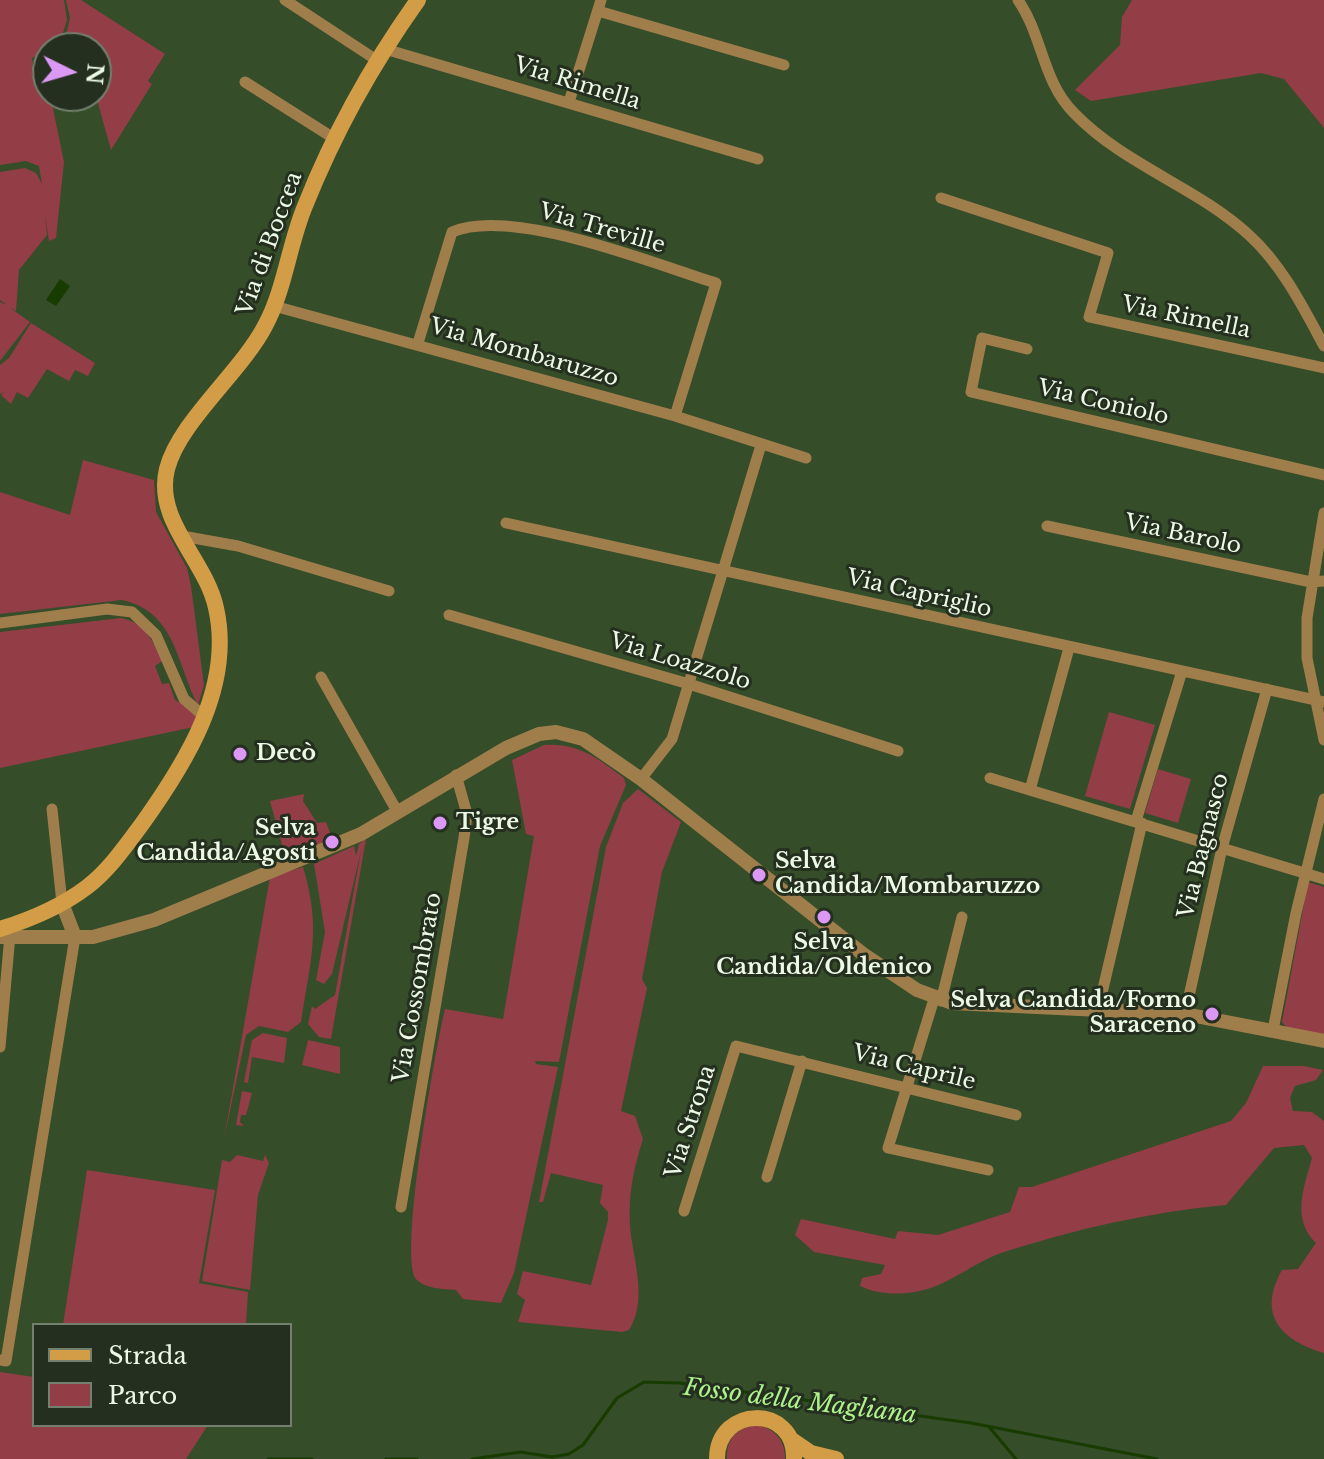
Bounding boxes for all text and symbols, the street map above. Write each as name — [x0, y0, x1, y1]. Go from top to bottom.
north arrow — [32, 32, 112, 112]
street label: Via Rimella — [511, 52, 643, 116]
text: N — [80, 62, 109, 85]
street label: Via di Boccea — [232, 168, 308, 320]
street label: Via Treville — [536, 198, 668, 260]
street label: Via Rimella — [1119, 292, 1253, 344]
street label: Via Mombaruzzo — [427, 313, 621, 393]
street label: Via Coniolo — [1035, 375, 1171, 431]
street label: Via Barolo — [1122, 510, 1244, 560]
street label: Via Capriglio — [844, 564, 994, 624]
street label: Via Loazzolo — [606, 628, 754, 696]
place label: Decò — [256, 741, 316, 767]
marker: Decò — [231, 745, 249, 763]
street label: Via Bagnasco — [1173, 771, 1235, 921]
place label: Tigre — [456, 810, 519, 836]
marker: Tigre — [431, 814, 449, 832]
place label: Selva Candida/Agosti — [136, 816, 316, 868]
marker: Selva Candida/Agosti — [323, 833, 341, 851]
place label: Selva Candida/Mombaruzzo — [775, 849, 1040, 900]
marker: Selva Candida/Mombaruzzo — [750, 866, 768, 884]
street label: Via Cossombrato — [388, 891, 448, 1085]
marker: Selva Candida/Oldenico — [815, 908, 833, 926]
place label: Selva Candida/Oldenico — [716, 930, 932, 982]
place label: Selva Candida/Forno Saraceno — [950, 988, 1196, 1040]
marker: Selva Candida/Forno Saraceno — [1203, 1005, 1221, 1023]
street label: Via Caprile — [850, 1040, 978, 1096]
street label: Via Strona — [660, 1062, 722, 1182]
legend — [32, 1323, 292, 1427]
text: Strada — [108, 1341, 187, 1370]
water label: Fosso della Magliana — [682, 1373, 918, 1431]
text: Parco — [108, 1381, 177, 1410]

